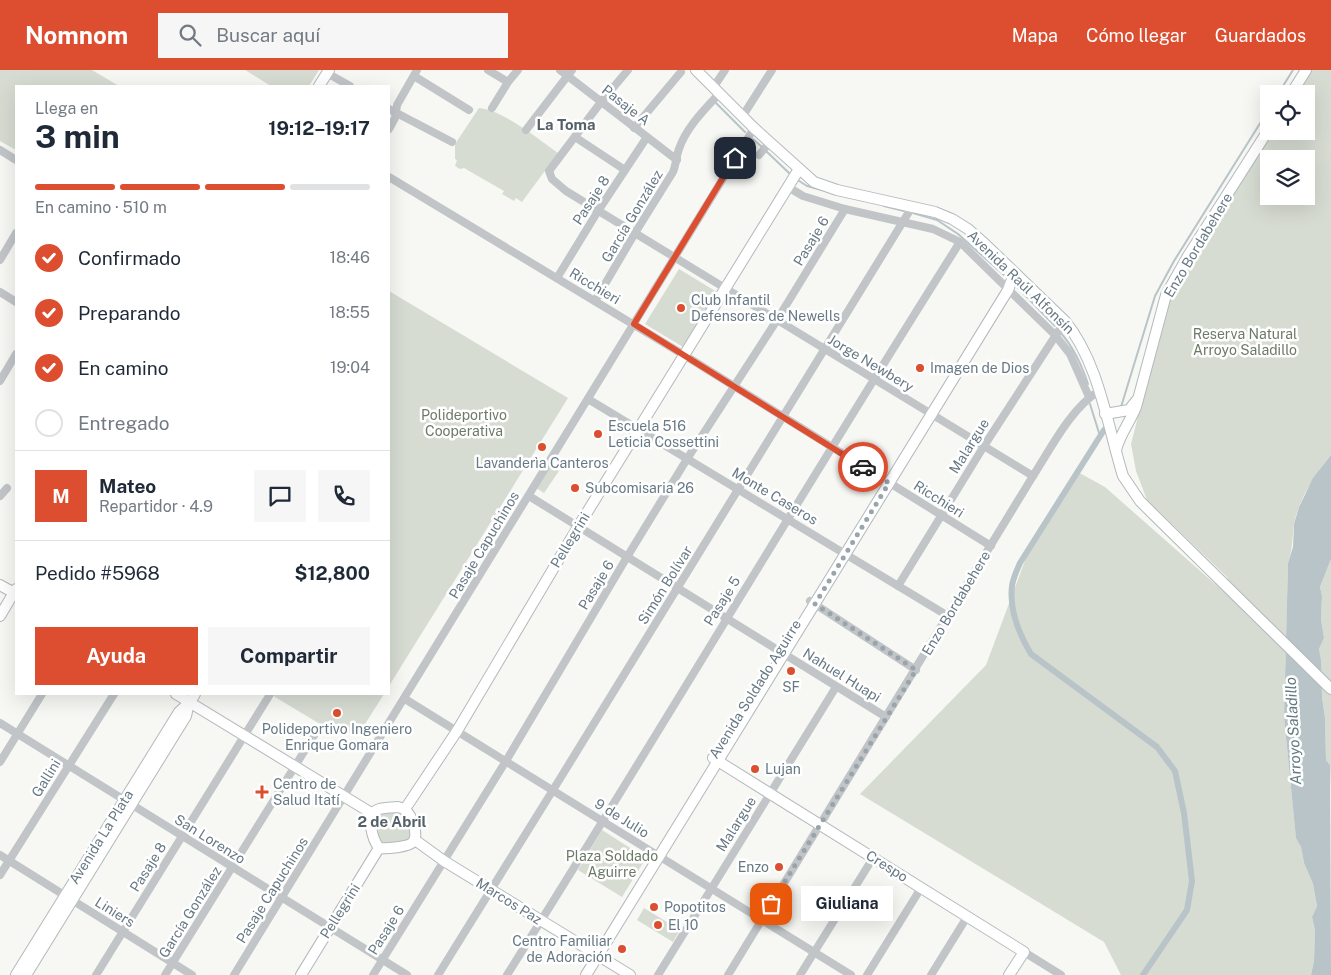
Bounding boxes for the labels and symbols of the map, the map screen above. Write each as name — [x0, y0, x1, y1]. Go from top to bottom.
street label: Pasaje A — [599, 81, 653, 129]
district label: La Toma — [536, 116, 596, 133]
pin — [714, 137, 756, 179]
street label: García González — [598, 167, 666, 265]
street label: Pasaje 8 — [569, 172, 613, 228]
street label: Enzo Bordabehere — [1161, 190, 1235, 300]
street label: Pasaje 6 — [790, 213, 832, 269]
street label: Avenida Raúl Alfonsín — [964, 227, 1078, 337]
street label: Ricchieri — [567, 265, 623, 307]
place label: Club Infantil Defensores de Newells — [691, 292, 840, 324]
marker: Club Infantil Defensores de Newells — [675, 302, 687, 314]
park label: Reserva Natural Arroyo Saladillo — [1193, 326, 1297, 358]
street label: Jorge Newbery — [825, 331, 917, 395]
place label: Imagen de Dios — [930, 360, 1029, 376]
marker: Imagen de Dios — [914, 362, 926, 374]
park label: Polideportivo Cooperativa — [421, 407, 507, 439]
street label: Malargue — [946, 415, 992, 476]
place label: Escuela 516 Leticia Cossettini — [608, 418, 719, 450]
marker: Escuela 516 Leticia Cossettini — [592, 428, 604, 440]
marker: Lavanderìa Canteros — [536, 441, 548, 453]
courier — [838, 442, 888, 492]
place label: Lavanderìa Canteros — [476, 455, 608, 471]
street label: Monte Caseros — [729, 464, 821, 528]
street label: Ricchieri — [911, 477, 967, 521]
place label: Subcomisaria 26 — [585, 480, 694, 496]
marker: Subcomisaria 26 — [569, 482, 581, 494]
street label: Pasaje Capuchinos — [446, 489, 522, 601]
street label: Pellegrini — [547, 509, 593, 571]
street label: Simón Bolívar — [635, 543, 695, 627]
street label: Enzo Bordabehere — [919, 548, 993, 658]
street label: Pasaje 6 — [575, 557, 617, 613]
street label: Pasaje 5 — [701, 573, 743, 629]
street label: Avenida Soldado Aguirre — [706, 617, 804, 761]
street label: Nahuel Huapi — [800, 645, 884, 705]
marker: SF — [785, 665, 797, 677]
water label: Arroyo Saladillo — [1282, 677, 1304, 785]
place label: SF — [782, 679, 800, 695]
marker: Polideportivo Ingeniero Enrique Gomara — [331, 707, 343, 719]
place label: Polideportivo Ingeniero Enrique Gomara — [262, 721, 412, 753]
street label: Gallini — [28, 756, 64, 800]
place label: Lujan — [765, 761, 801, 777]
marker: Lujan — [749, 763, 761, 775]
place label: Centro de Salud Itatí — [273, 776, 340, 808]
marker: Centro de Salud Itatí — [255, 785, 269, 799]
street label: Avenida La Plata — [66, 787, 136, 887]
street label: Malargue — [713, 793, 759, 854]
street label: 9 de Julio — [592, 795, 652, 841]
street label: San Lorenzo — [172, 811, 248, 867]
district label: 2 de Abril — [357, 813, 427, 830]
street label: Pasaje Capuchinos — [233, 834, 311, 946]
street label: Pasaje 8 — [127, 839, 169, 895]
street label: Crespo — [863, 847, 911, 885]
park label: Plaza Soldado Aguirre — [566, 848, 658, 880]
place label: Enzo — [738, 859, 769, 875]
marker: Enzo — [773, 861, 785, 873]
street label: García González — [156, 863, 225, 961]
street label: Marcos Paz — [473, 874, 545, 928]
street label: Pellegrini — [317, 881, 363, 941]
pin — [750, 883, 792, 925]
callout: Giuliana — [801, 886, 894, 922]
street label: Liniers — [92, 894, 138, 930]
place label: Popotitos — [664, 899, 726, 915]
marker: Popotitos — [648, 901, 660, 913]
street label: Pasaje 6 — [365, 902, 407, 958]
place label: El 10 — [668, 917, 698, 933]
marker: El 10 — [652, 919, 664, 931]
place label: Centro Familiar de Adoración — [512, 933, 612, 965]
marker: Centro Familiar de Adoración — [616, 943, 628, 955]

